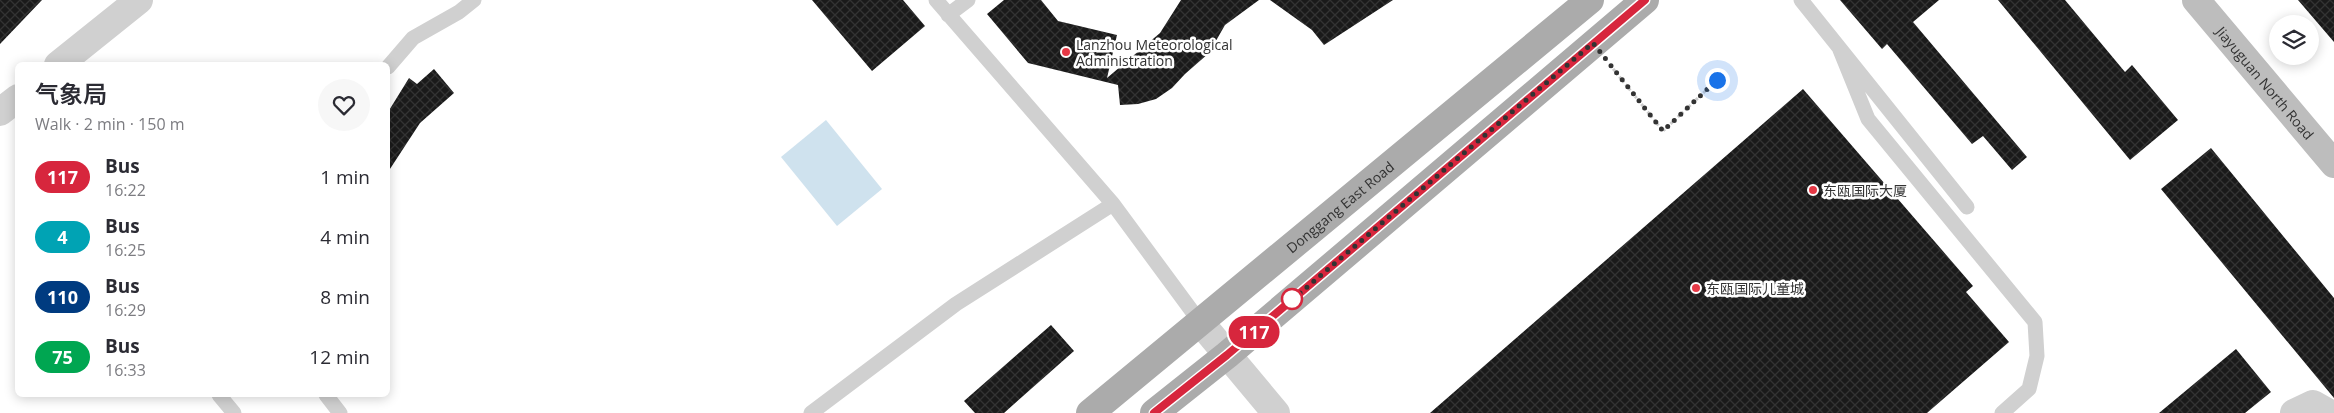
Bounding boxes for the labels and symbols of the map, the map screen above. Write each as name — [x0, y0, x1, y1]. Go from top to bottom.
street label: Jiayuguan North Road — [2211, 21, 2319, 143]
place label: Lanzhou Meteorological Administration — [1076, 35, 1232, 70]
marker: Lanzhou Meteorological Administration — [1060, 46, 1072, 58]
your location — [1705, 68, 1730, 93]
street label: Donggang East Road — [1282, 157, 1398, 257]
place label: 东瓯国际大厦 — [1823, 181, 1907, 200]
marker: 东瓯国际大厦 — [1807, 184, 1819, 196]
place label: 东瓯国际儿童城 — [1706, 279, 1804, 298]
marker: 东瓯国际儿童城 — [1690, 282, 1702, 294]
unlabelled marker — [1281, 288, 1303, 310]
line badge: 117 — [1225, 316, 1283, 348]

